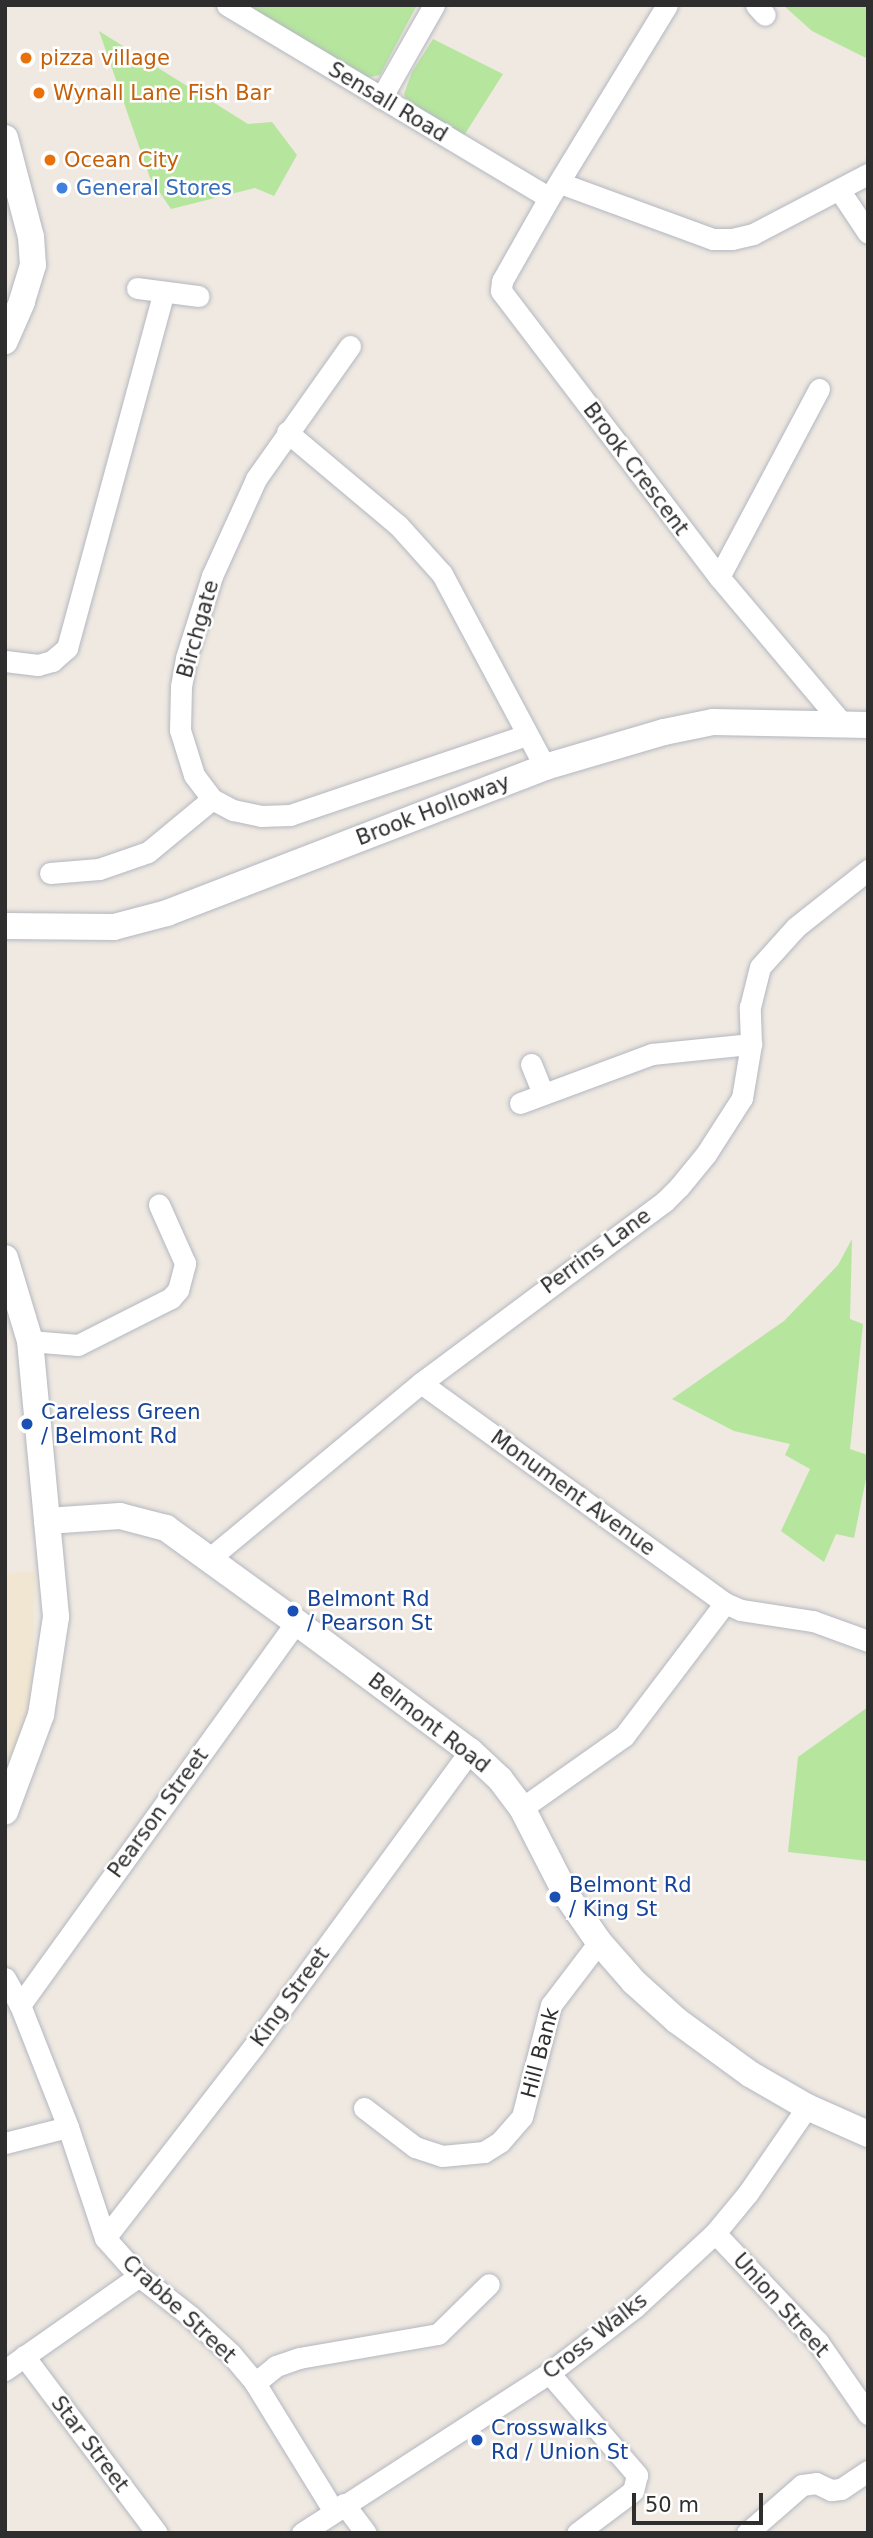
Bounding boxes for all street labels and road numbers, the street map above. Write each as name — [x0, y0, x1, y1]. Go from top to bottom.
street label: Sensall Road — [324, 57, 452, 147]
street label: Brook Crescent — [578, 398, 694, 540]
street label: Birchgate — [172, 577, 224, 681]
street label: Brook Holloway — [353, 769, 513, 851]
street label: Perrins Lane — [536, 1203, 656, 1299]
street label: Monument Avenue — [486, 1425, 660, 1561]
street label: Belmont Road — [363, 1668, 495, 1778]
street label: Pearson Street — [103, 1743, 213, 1883]
street label: King Street — [246, 1942, 334, 2052]
street label: Hill Bank — [516, 2005, 564, 2101]
street label: Union Street — [728, 2248, 834, 2362]
street label: Crabbe Street — [117, 2250, 241, 2368]
street label: Cross Walks — [538, 2287, 652, 2385]
street label: Star Street — [46, 2391, 134, 2497]

